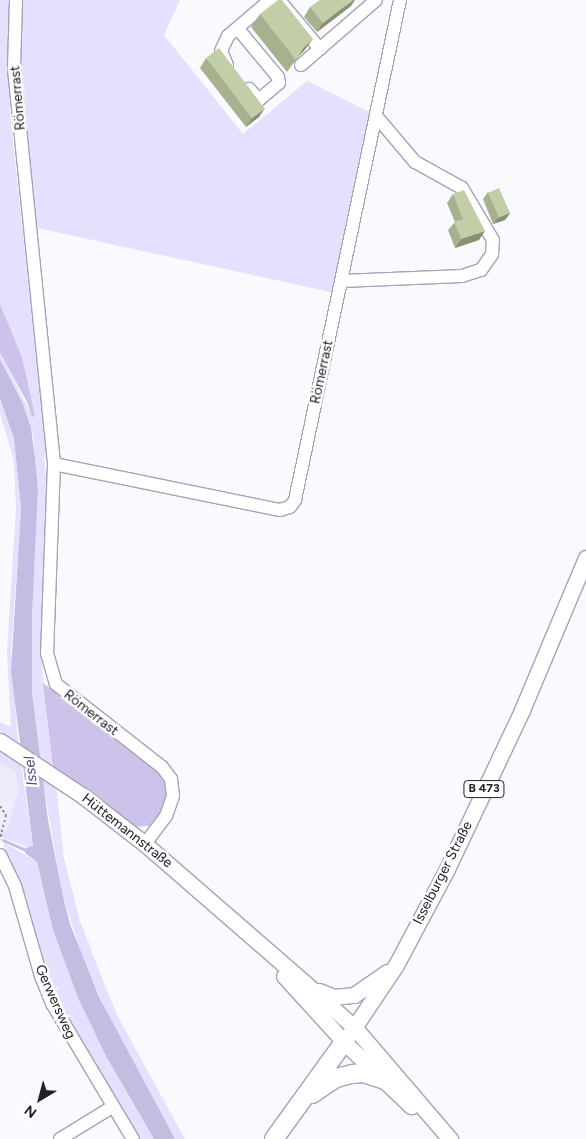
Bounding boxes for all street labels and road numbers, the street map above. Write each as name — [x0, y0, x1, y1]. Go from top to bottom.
street label: Römerrast — [7, 65, 29, 131]
street label: Römerrast — [307, 339, 337, 405]
street label: Römerrast — [60, 686, 122, 740]
road number: B 473 — [463, 780, 505, 799]
street label: Hüttemannstraße — [78, 790, 176, 872]
street label: Isselburger Straße — [410, 819, 476, 927]
street label: Gerwersweg — [31, 962, 79, 1042]

